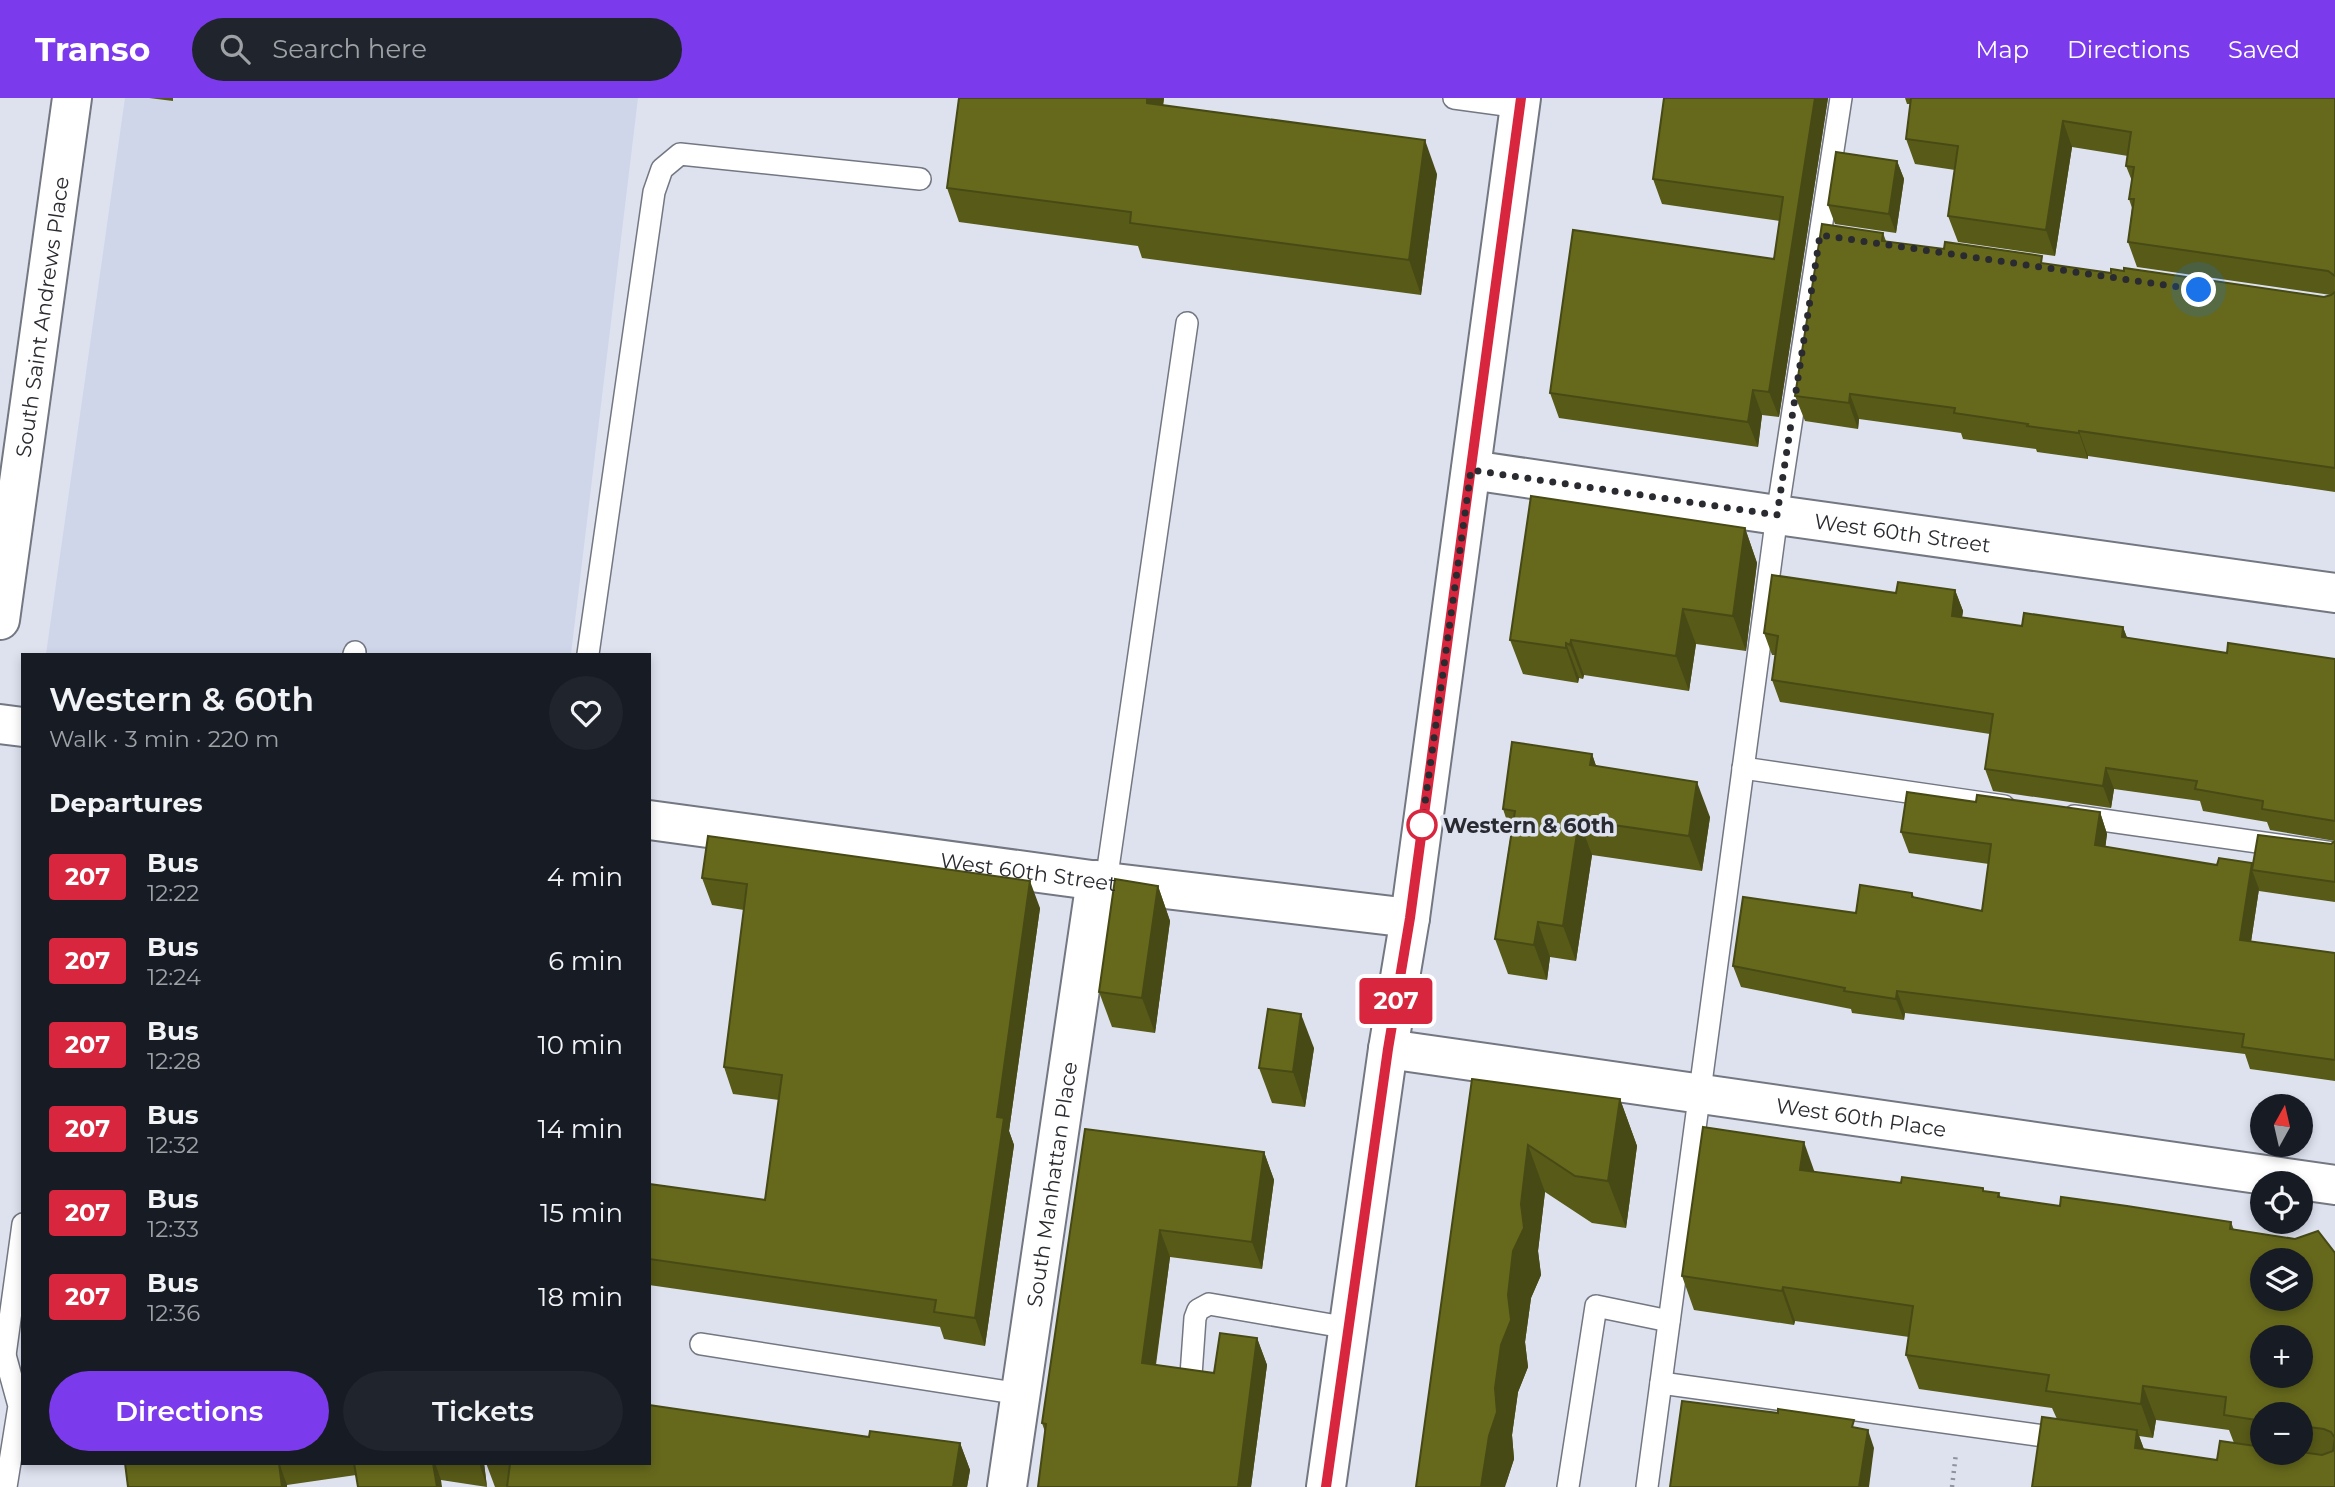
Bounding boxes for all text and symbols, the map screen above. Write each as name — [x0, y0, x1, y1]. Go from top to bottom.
search box — [192, 18, 682, 81]
text: Transo — [35, 29, 150, 69]
icon: search — [216, 30, 254, 68]
text: Search here — [272, 33, 427, 65]
text: Map — [1976, 35, 2029, 64]
text: Directions — [2067, 35, 2190, 64]
text: Saved — [2228, 35, 2300, 64]
street label: South Saint Andrews Place — [10, 175, 74, 459]
your location — [2181, 272, 2216, 307]
street label: West 60th Street — [1813, 508, 1992, 557]
button: heart — [549, 676, 623, 750]
text: Western & 60th — [49, 679, 314, 719]
text: Walk · 3 min · 220 m — [49, 725, 279, 753]
text: Departures — [49, 787, 203, 819]
marker: Western & 60th — [1407, 810, 1437, 840]
place label: Western & 60th — [1443, 813, 1615, 838]
text: Bus — [147, 847, 199, 879]
street label: West 60th Street — [939, 847, 1118, 896]
text: 4 min — [547, 861, 623, 893]
text: 207 — [65, 862, 110, 891]
text: 12:22 — [147, 879, 199, 907]
text: Bus — [147, 931, 199, 963]
text: 6 min — [548, 945, 623, 977]
text: 207 — [65, 946, 110, 975]
text: 12:24 — [147, 963, 201, 991]
line badge: 207 — [1356, 978, 1436, 1024]
text: 207 — [1373, 986, 1419, 1015]
text: Bus — [147, 1015, 199, 1047]
text: 10 min — [537, 1029, 623, 1061]
text: 207 — [65, 1030, 110, 1059]
text: 12:28 — [147, 1047, 201, 1075]
street label: South Manhattan Place — [1021, 1060, 1082, 1309]
street label: West 60th Place — [1774, 1092, 1948, 1142]
north arrow — [2250, 1094, 2314, 1157]
map controls — [2250, 1094, 2313, 1465]
text: Bus — [147, 1099, 199, 1131]
text: 14 min — [537, 1113, 623, 1145]
text: 207 — [65, 1114, 110, 1143]
text: 12:32 — [147, 1131, 199, 1159]
button: locate — [2250, 1171, 2313, 1234]
text: Bus — [147, 1183, 199, 1215]
text: 15 min — [540, 1197, 623, 1229]
text: 207 — [65, 1198, 110, 1227]
text: 12:33 — [147, 1215, 199, 1243]
button: layers — [2250, 1248, 2313, 1311]
text: Bus — [147, 1267, 199, 1299]
text: 18 min — [538, 1281, 623, 1313]
text: 207 — [65, 1282, 110, 1311]
text: 12:36 — [147, 1299, 200, 1327]
button: + — [2250, 1325, 2313, 1388]
button: Directions — [49, 1371, 329, 1451]
button: Tickets — [343, 1371, 623, 1451]
button: − — [2250, 1402, 2313, 1465]

